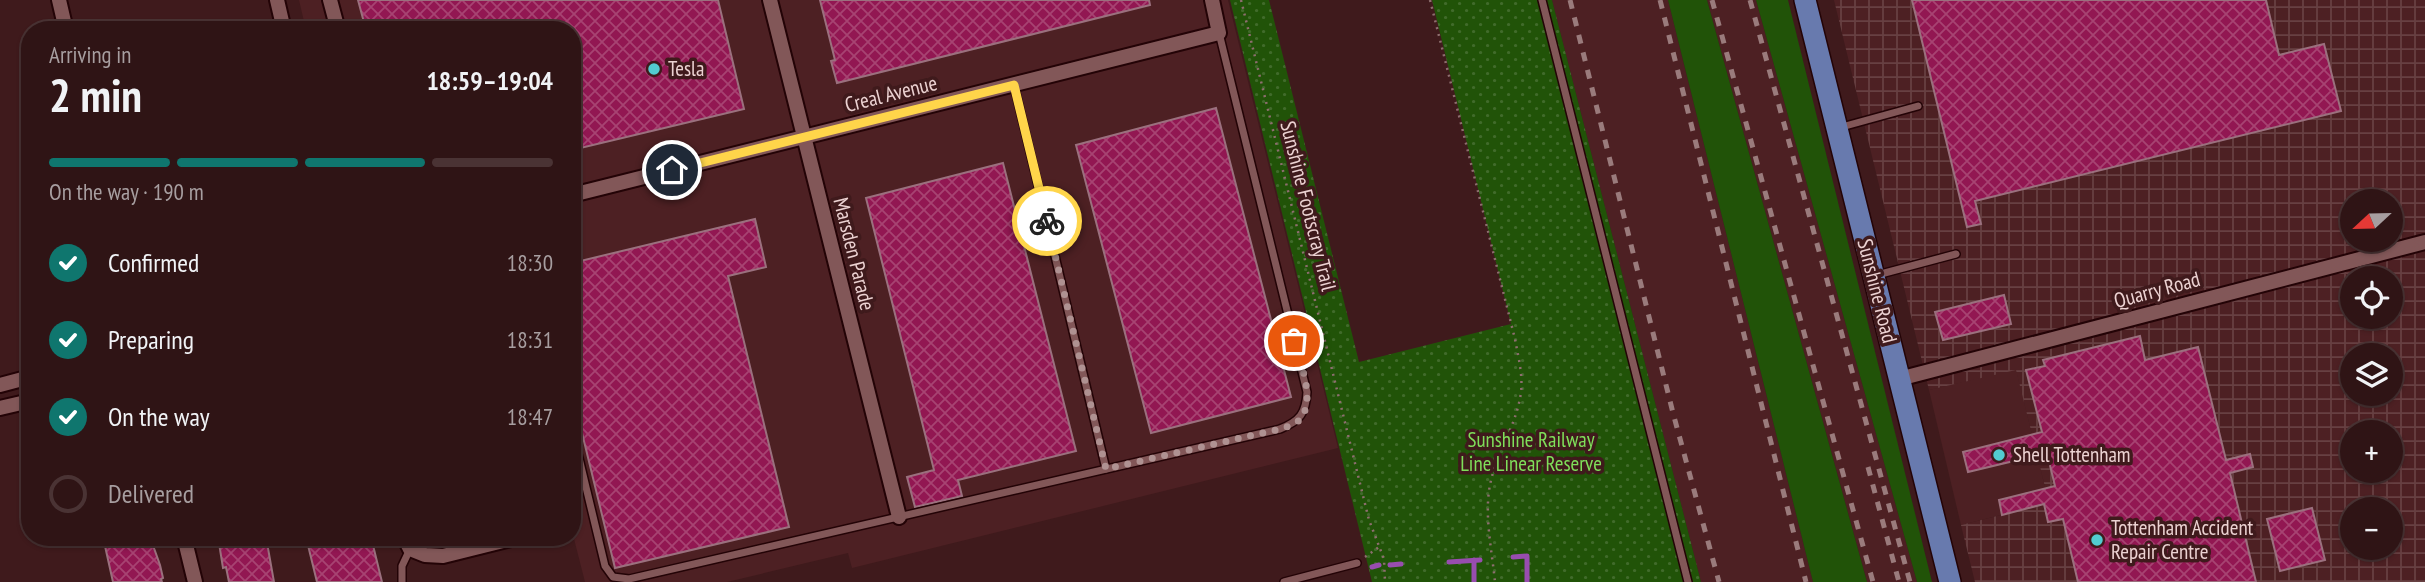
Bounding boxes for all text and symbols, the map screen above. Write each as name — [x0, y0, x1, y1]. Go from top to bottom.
text: Arriving in — [49, 40, 131, 69]
place label: Tesla — [668, 55, 704, 82]
marker: Tesla — [646, 61, 662, 77]
text: 18:59–19:04 — [426, 64, 553, 97]
text: 2 min — [49, 65, 142, 125]
street label: Creal Avenue — [842, 69, 940, 118]
street label: Sunshine Footscray Trail — [1274, 118, 1343, 294]
pin — [642, 140, 702, 200]
icon: home — [653, 151, 691, 189]
text: On the way · 190 m — [49, 177, 204, 206]
courier — [1012, 186, 1082, 256]
north arrow — [2340, 189, 2403, 252]
map controls — [2340, 189, 2403, 560]
street label: Marsden Parade — [827, 195, 882, 313]
icon: bike — [1028, 202, 1066, 240]
street label: Sunshine Road — [1852, 236, 1903, 346]
icon: check — [49, 244, 87, 282]
text: Confirmed — [108, 246, 199, 279]
text: 18:30 — [507, 248, 553, 277]
street label: Quarry Road — [2111, 265, 2203, 314]
button: locate — [2340, 266, 2403, 329]
pin — [1264, 311, 1324, 371]
icon: check — [49, 321, 87, 359]
icon: bag — [1275, 322, 1313, 360]
text: Preparing — [108, 323, 194, 356]
text: 18:31 — [507, 325, 553, 354]
button: layers — [2340, 343, 2403, 406]
icon: check — [49, 398, 87, 436]
text: On the way — [108, 400, 210, 433]
text: 18:47 — [507, 402, 553, 431]
button: + — [2340, 420, 2403, 483]
park label: Sunshine Railway Line Linear Reserve — [1460, 426, 1602, 477]
place label: Shell Tottenham — [2013, 441, 2130, 468]
marker: Shell Tottenham — [1991, 447, 2007, 463]
text: Delivered — [108, 477, 194, 510]
button: − — [2340, 497, 2403, 560]
place label: Tottenham Accident Repair Centre — [2111, 514, 2254, 565]
marker: Tottenham Accident Repair Centre — [2089, 532, 2105, 548]

